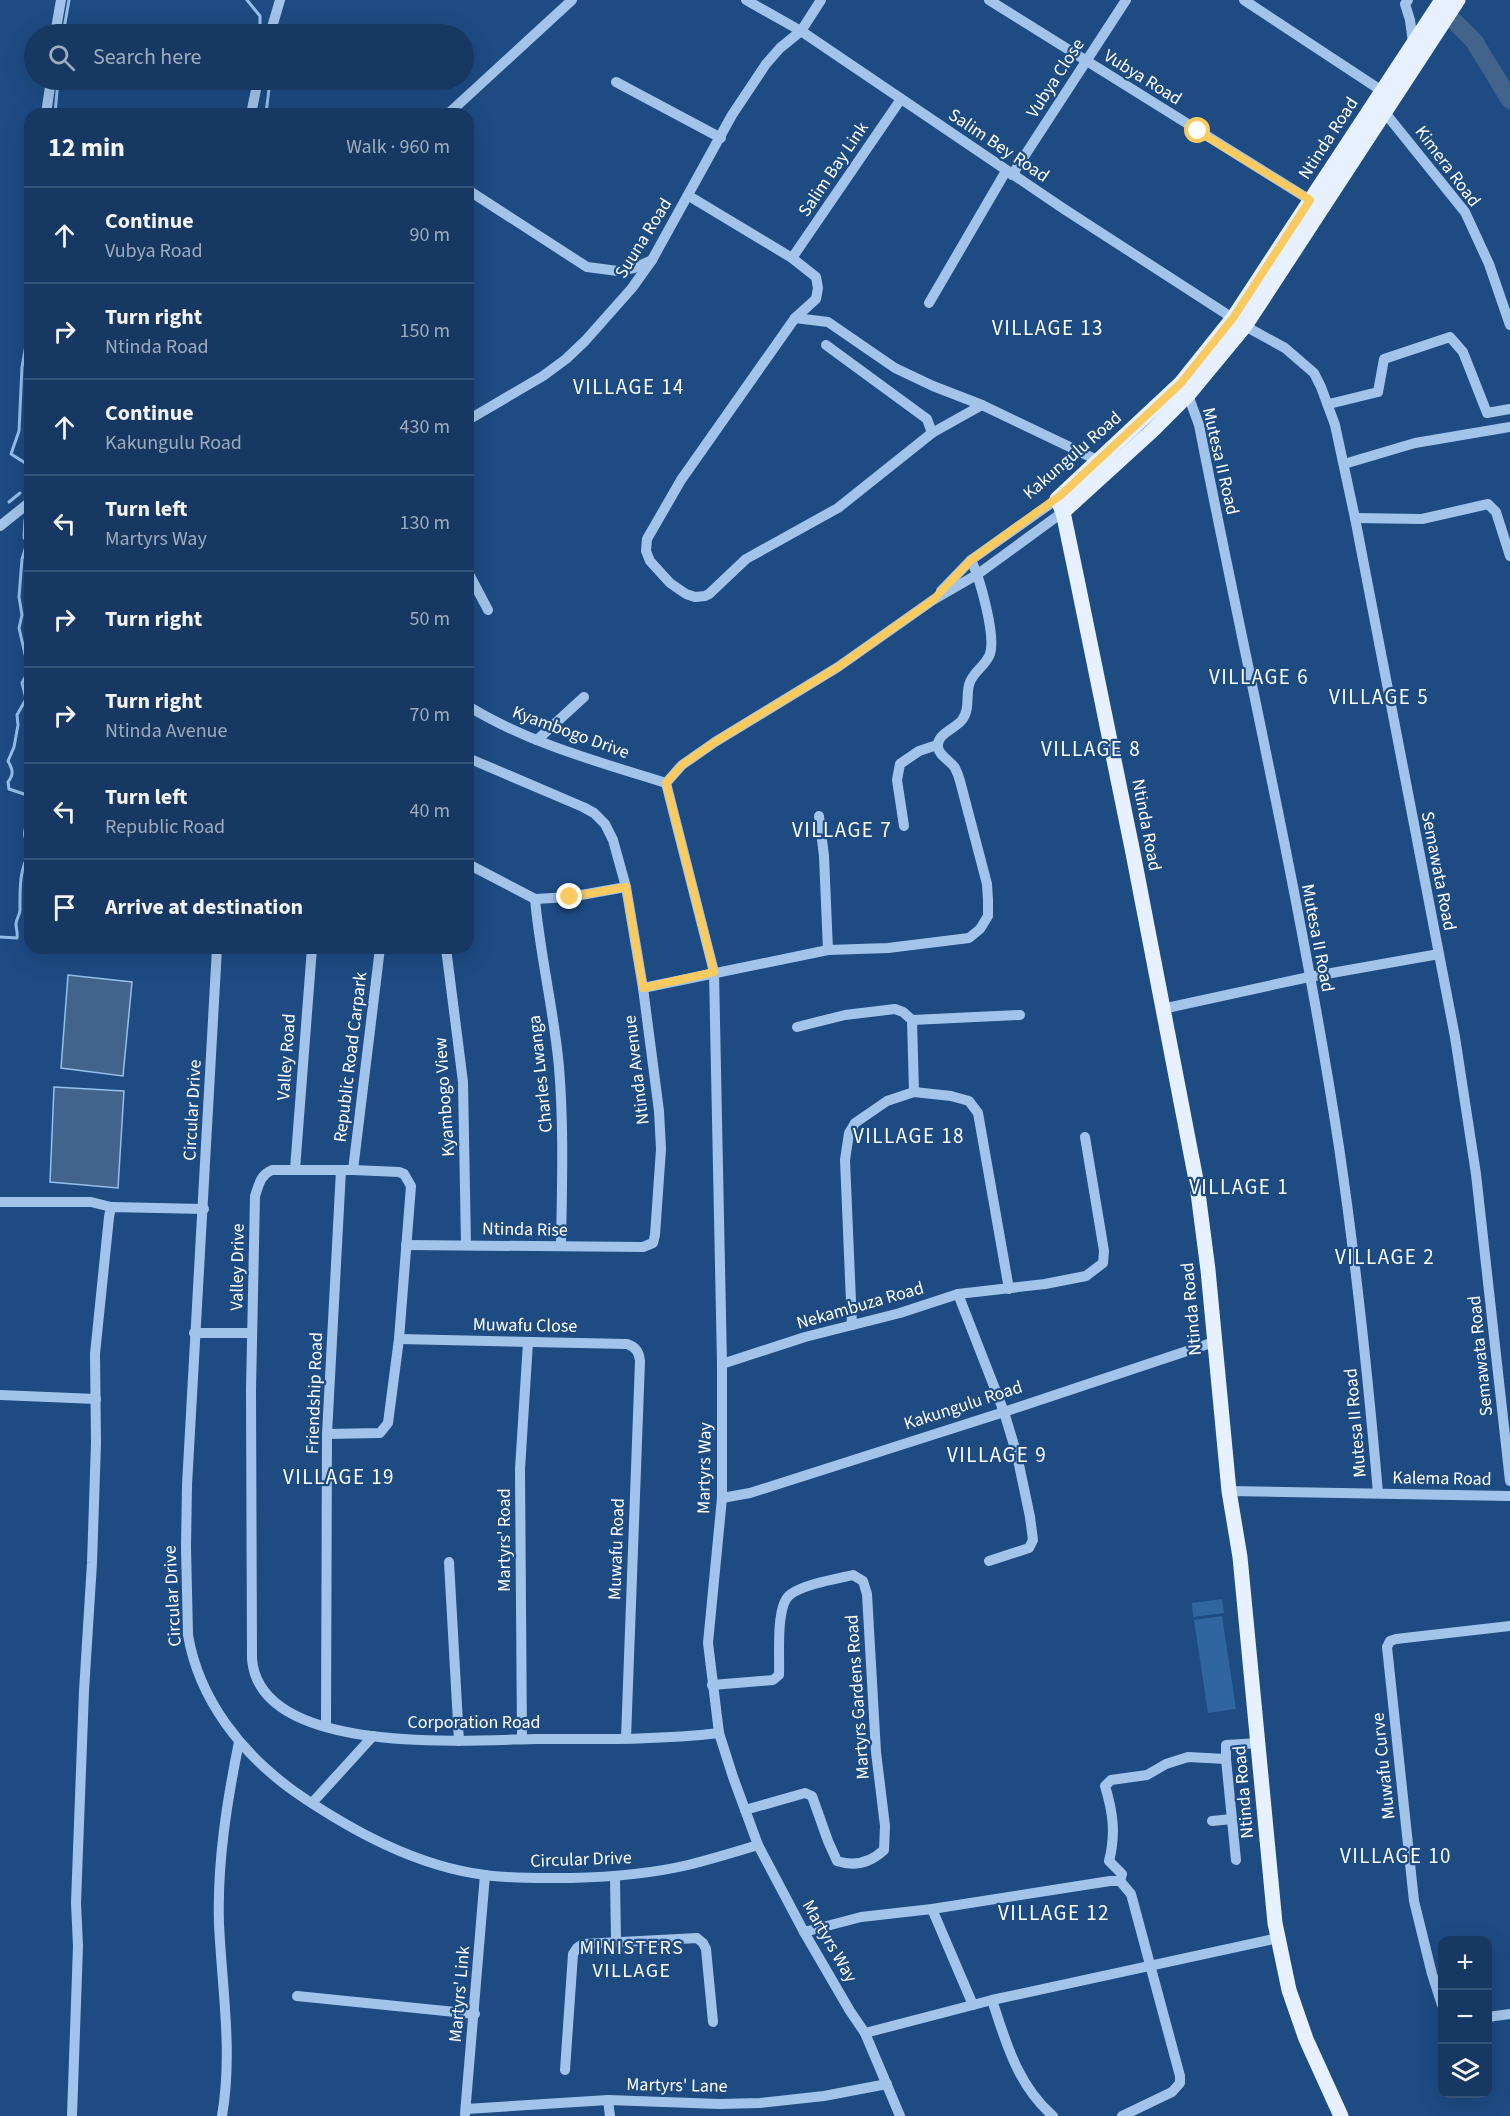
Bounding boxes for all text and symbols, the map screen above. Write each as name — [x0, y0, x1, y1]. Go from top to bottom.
search box — [24, 24, 474, 90]
street label: Vubya Close — [1020, 34, 1090, 123]
icon: search — [45, 41, 78, 74]
text: Search here — [93, 41, 201, 73]
street label: Vubya Road — [1099, 44, 1187, 111]
street label: Ntinda Road — [1293, 92, 1364, 184]
street label: Salim Bey Road — [943, 102, 1054, 188]
street label: Salim Bay Link — [792, 117, 875, 222]
route start — [1184, 117, 1210, 143]
street label: Kimera Road — [1409, 121, 1486, 212]
text: 12 min — [48, 129, 125, 166]
text: Walk · 960 m — [346, 133, 450, 161]
street label: Suuna Road — [609, 193, 678, 283]
text: Continue — [105, 205, 194, 237]
icon: ahead — [48, 219, 81, 252]
text: 90 m — [410, 221, 450, 249]
text: Vubya Road — [105, 237, 203, 265]
text: Turn right — [105, 301, 202, 333]
district label: VILLAGE 13 — [992, 313, 1104, 343]
icon: right — [48, 315, 81, 348]
text: 150 m — [400, 317, 450, 345]
text: Ntinda Road — [105, 333, 209, 361]
district label: VILLAGE 14 — [573, 372, 685, 402]
text: Continue — [105, 397, 194, 429]
street label: Mutesa II Road — [1196, 405, 1245, 517]
street label: Kakungulu Road — [1018, 406, 1127, 505]
icon: ahead — [48, 411, 81, 444]
text: 430 m — [400, 413, 450, 441]
text: Kakungulu Road — [105, 429, 242, 457]
text: Turn left — [105, 493, 187, 525]
icon: left — [48, 507, 81, 540]
text: 130 m — [400, 509, 450, 537]
text: Martyrs Way — [105, 525, 207, 553]
icon: right — [48, 603, 81, 636]
text: Turn right — [105, 603, 202, 635]
text: 50 m — [410, 605, 450, 633]
district label: VILLAGE 6 — [1209, 662, 1309, 692]
district label: VILLAGE 5 — [1329, 682, 1429, 712]
text: Turn right — [105, 685, 202, 717]
icon: right — [48, 699, 81, 732]
street label: Kyambogo Drive — [509, 700, 633, 765]
text: 70 m — [410, 701, 450, 729]
text: Ntinda Avenue — [105, 717, 227, 745]
district label: VILLAGE 8 — [1041, 734, 1141, 764]
street label: Ntinda Road — [1125, 777, 1168, 873]
text: Turn left — [105, 781, 187, 813]
icon: left — [48, 795, 81, 828]
text: 40 m — [410, 797, 450, 825]
street label: Semawata Road — [1415, 809, 1462, 933]
text: Republic Road — [105, 813, 225, 841]
district label: VILLAGE 7 — [792, 815, 892, 845]
street label: Mutesa II Road — [1295, 882, 1340, 994]
route end — [556, 883, 582, 909]
icon: arrive — [48, 891, 81, 924]
text: Arrive at destination — [105, 891, 303, 923]
street label: Republic Road Carpark — [328, 970, 373, 1144]
street label: Valley Road — [271, 1013, 302, 1101]
street label: Charles Lwanga — [522, 1014, 559, 1134]
street label: Ntinda Avenue — [617, 1014, 656, 1126]
street label: Kyambogo View — [428, 1036, 461, 1158]
street label: Circular Drive — [177, 1059, 208, 1161]
district label: VILLAGE 18 — [853, 1121, 965, 1151]
district label: VILLAGE 1 — [1189, 1172, 1289, 1202]
street label: Ntinda Rise — [482, 1216, 568, 1243]
street label: Valley Drive — [224, 1223, 251, 1311]
district label: VILLAGE 2 — [1335, 1242, 1435, 1272]
street label: Ntinda Road — [1175, 1261, 1208, 1357]
street label: Nekambuza Road — [793, 1275, 927, 1336]
street label: Semawata Road — [1462, 1294, 1499, 1417]
street label: Muwafu Close — [473, 1312, 577, 1339]
street label: Friendship Road — [300, 1332, 329, 1454]
street label: Mutesa II Road — [1338, 1367, 1373, 1479]
street label: Kakungulu Road — [901, 1375, 1026, 1436]
street label: Martyrs Way — [691, 1421, 718, 1514]
district label: VILLAGE 9 — [947, 1440, 1047, 1470]
district label: VILLAGE 19 — [283, 1462, 395, 1492]
street label: Kalema Road — [1392, 1465, 1492, 1492]
street label: Martyrs' Road — [492, 1488, 517, 1592]
street label: Muwafu Road — [602, 1498, 631, 1600]
street label: Circular Drive — [157, 1545, 188, 1647]
street label: Martyrs Gardens Road — [839, 1614, 876, 1780]
street label: Corporation Road — [407, 1710, 541, 1735]
street label: Muwafu Curve — [1365, 1711, 1402, 1821]
street label: Ntinda Road — [1227, 1744, 1260, 1840]
district label: VILLAGE 10 — [1340, 1841, 1452, 1871]
street label: Circular Drive — [530, 1845, 632, 1874]
street label: Martyrs Way — [796, 1895, 864, 1988]
district label: VILLAGE 12 — [998, 1898, 1110, 1928]
district label: MINISTERS VILLAGE — [580, 1934, 684, 1985]
map controls — [1438, 1936, 1492, 2098]
button: + — [1438, 1936, 1492, 1990]
street label: Martyrs' Link — [443, 1945, 476, 2043]
button: − — [1438, 1990, 1492, 2044]
button: layers — [1438, 2044, 1492, 2098]
street label: Martyrs' Lane — [626, 2072, 728, 2099]

